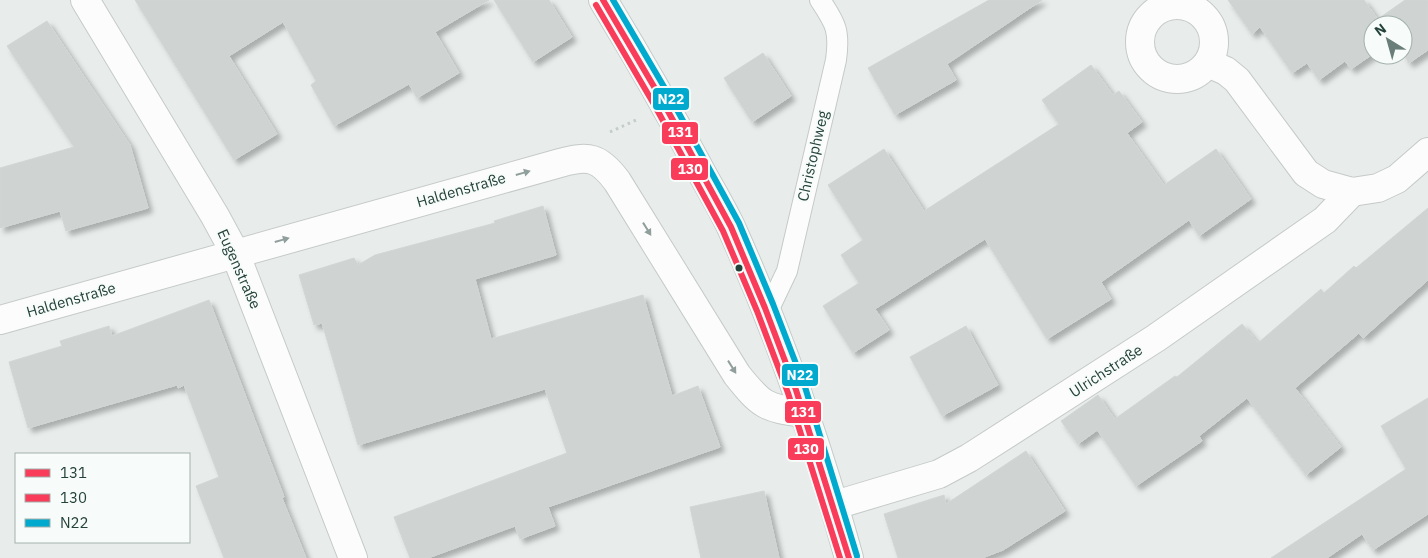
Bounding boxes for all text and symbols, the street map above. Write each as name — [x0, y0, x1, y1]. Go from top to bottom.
north arrow — [1363, 15, 1413, 65]
text: N — [1371, 19, 1390, 40]
line badge: N22 — [652, 87, 690, 111]
text: N22 — [658, 90, 684, 108]
street label: Christophweg — [793, 109, 832, 203]
line badge: 131 — [661, 121, 699, 145]
text: 131 — [667, 123, 693, 141]
line badge: 130 — [670, 157, 709, 181]
text: 130 — [677, 160, 703, 178]
street label: Haldenstraße — [414, 168, 508, 211]
one-way arrow — [515, 169, 530, 177]
one-way arrow — [643, 222, 652, 236]
street label: Eugenstraße — [213, 226, 266, 312]
one-way arrow — [274, 236, 289, 244]
unlabelled marker — [734, 263, 744, 273]
street label: Haldenstraße — [24, 278, 118, 321]
street label: Ulrichstraße — [1066, 340, 1146, 401]
one-way arrow — [728, 361, 737, 374]
line badge: N22 — [781, 363, 819, 387]
text: N22 — [787, 366, 813, 384]
line badge: 131 — [784, 400, 822, 424]
text: 131 — [790, 403, 816, 421]
line badge: 130 — [787, 437, 825, 461]
text: 130 — [793, 440, 819, 458]
legend — [15, 453, 190, 543]
text: 131 — [60, 463, 87, 482]
text: 130 — [60, 488, 87, 507]
text: N22 — [60, 513, 89, 532]

